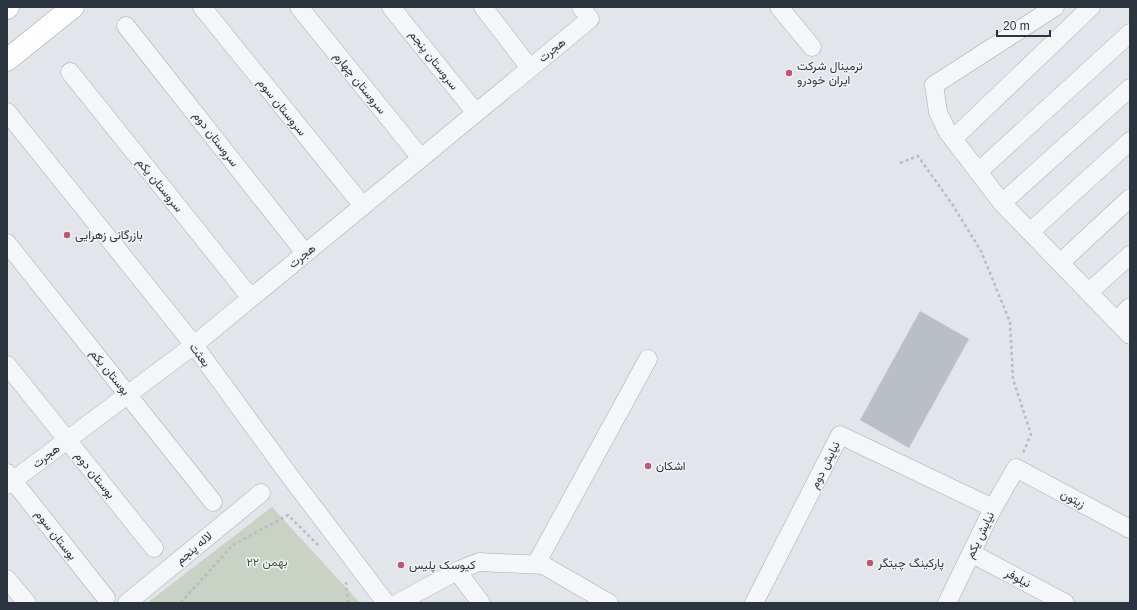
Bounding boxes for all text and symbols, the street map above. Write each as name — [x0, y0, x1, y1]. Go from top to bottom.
scale bar — [997, 12, 1050, 38]
text: 20 m — [1003, 19, 1030, 33]
street label: سروستان پنجم — [406, 28, 462, 93]
street label: هجرت — [536, 35, 569, 66]
street label: سروستان چهارم — [330, 49, 389, 117]
place label: ترمینال شرکت ایران خودرو — [797, 59, 863, 88]
marker: ترمینال شرکت ایران خودرو — [784, 68, 794, 78]
street label: سروستان سوم — [254, 75, 309, 139]
street label: سروستان دوم — [189, 109, 242, 170]
street label: سروستان یکم — [133, 155, 186, 215]
place label: بازرگانی زهرایی — [75, 228, 143, 243]
marker: بازرگانی زهرایی — [62, 230, 72, 240]
street label: هجرت — [286, 241, 319, 272]
street label: بعثت — [187, 340, 213, 370]
street label: بوستان یکم — [86, 346, 133, 398]
street label: نیایش دوم — [807, 439, 844, 491]
street label: هجرت — [30, 441, 63, 472]
street label: بوستان دوم — [71, 449, 118, 502]
place label: اشکان — [656, 459, 686, 473]
marker: اشکان — [643, 461, 653, 471]
street label: زیتون — [1058, 487, 1088, 512]
street label: بوستان سوم — [31, 507, 80, 563]
street label: نیایش یکم — [963, 509, 998, 561]
street label: لاله پنجم — [173, 529, 216, 568]
park label: بهمن ۲۲ — [247, 555, 287, 570]
place label: پارکینگ چیتگر — [877, 556, 944, 571]
place label: کیوسک پلیس — [409, 558, 476, 573]
marker: پارکینگ چیتگر — [865, 558, 875, 568]
marker: کیوسک پلیس — [396, 560, 406, 570]
street label: نیلوفر — [1001, 565, 1033, 591]

